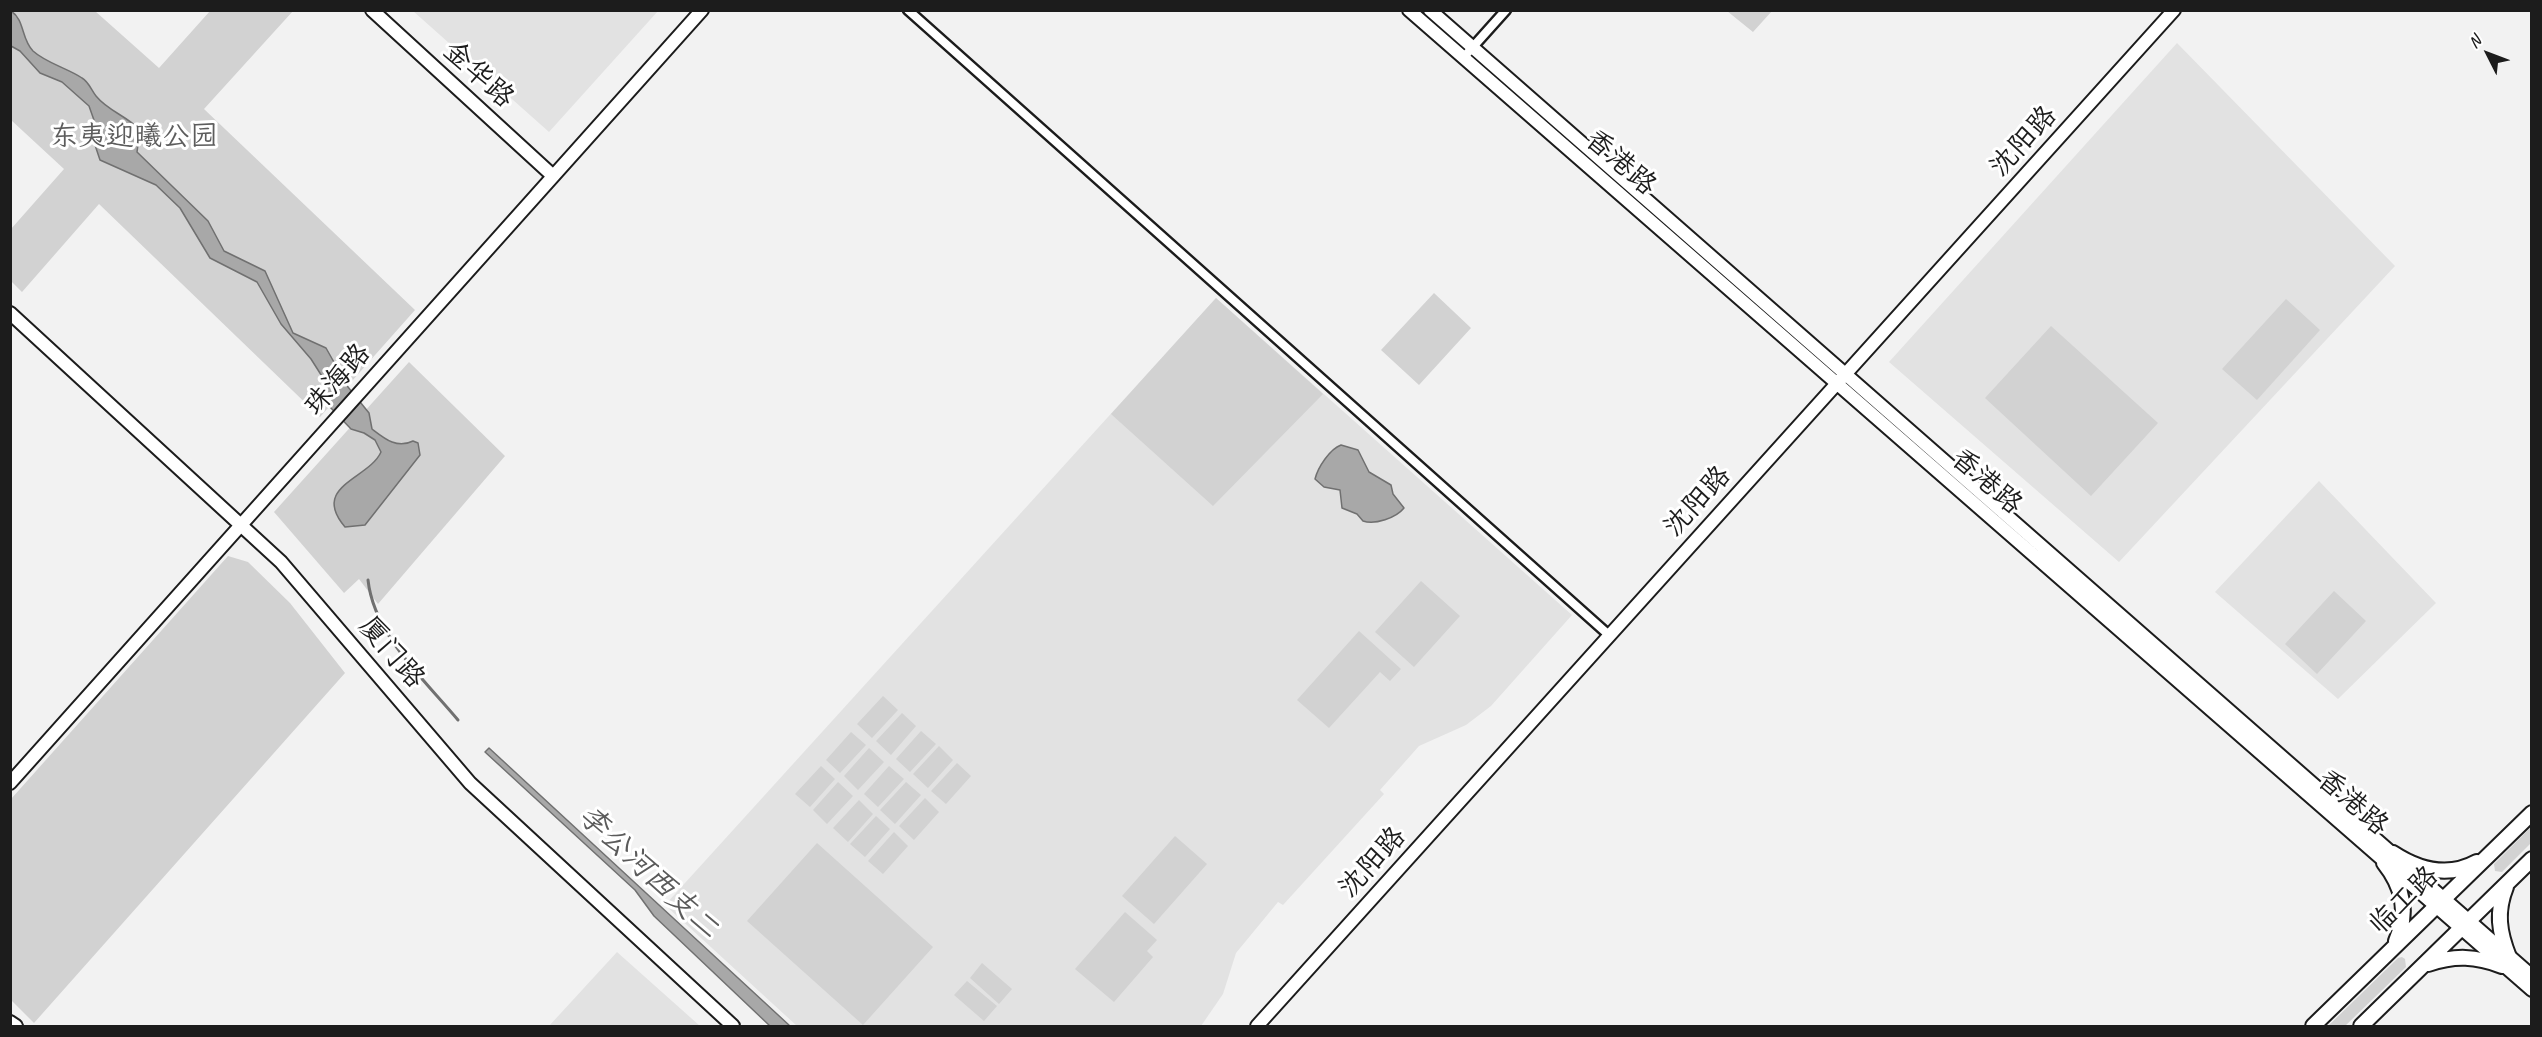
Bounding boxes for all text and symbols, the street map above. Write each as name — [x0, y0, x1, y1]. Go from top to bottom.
north arrow — [2458, 24, 2518, 84]
text: N — [2464, 32, 2485, 52]
street label: 金华路 — [436, 34, 520, 116]
street label: 沈阳路 — [1983, 100, 2065, 184]
park label: 东夷迎曦公园 — [50, 121, 218, 155]
street label: 香港路 — [1577, 123, 1663, 203]
street label: 珠海路 — [298, 337, 378, 423]
street label: 香港路 — [1943, 442, 2029, 522]
street label: 沈阳路 — [1657, 460, 1739, 544]
street label: 厦门路 — [351, 610, 431, 696]
street label: 香港路 — [2309, 763, 2395, 843]
water label: 李公河西支二 — [570, 798, 726, 948]
street label: 沈阳路 — [1332, 821, 1414, 905]
street label: 临工路 — [2362, 860, 2446, 942]

